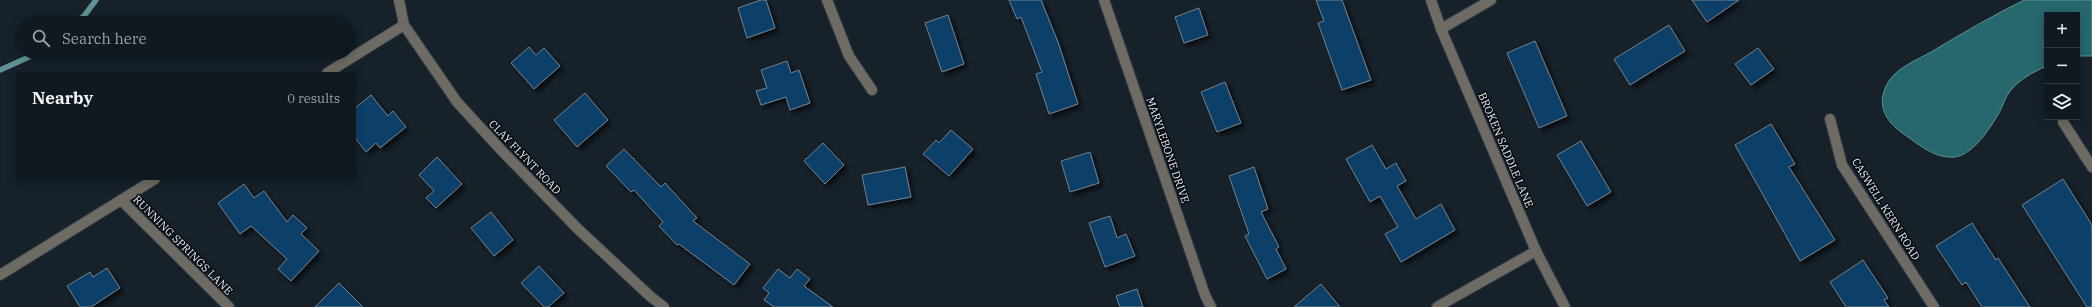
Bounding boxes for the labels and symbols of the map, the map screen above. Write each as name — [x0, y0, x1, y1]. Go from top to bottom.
street label: BROKEN SADDLE LANE — [1475, 90, 1537, 210]
street label: MARYLEBONE DRIVE — [1143, 95, 1193, 205]
street label: CLAY FLYNT ROAD — [486, 117, 564, 197]
street label: CASWELL KERN ROAD — [1849, 155, 1923, 263]
street label: RUNNING SPRINGS LANE — [130, 192, 236, 298]

